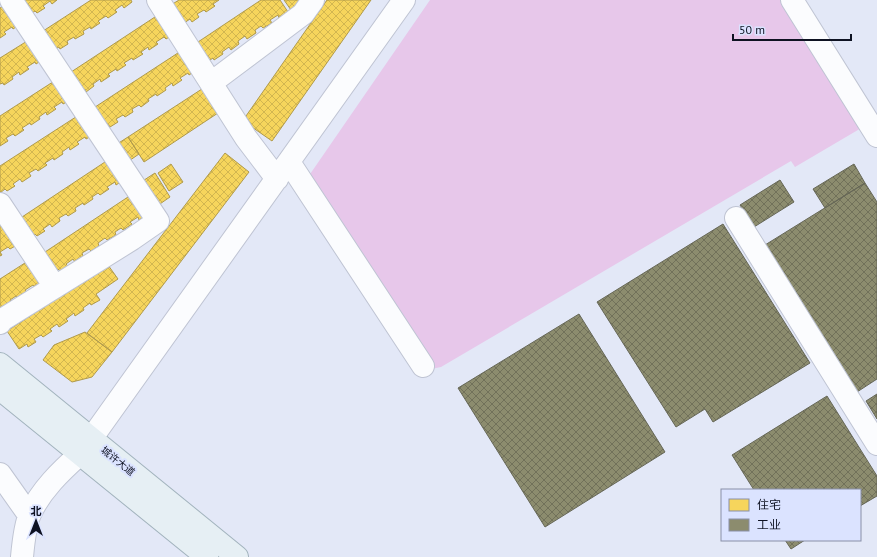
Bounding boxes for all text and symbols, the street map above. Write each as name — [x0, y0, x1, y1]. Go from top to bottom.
scale bar — [733, 16, 851, 42]
text: 50 m — [739, 22, 765, 37]
street label: 城许大道 — [98, 443, 138, 479]
legend — [721, 489, 861, 541]
text: 住宅 — [757, 497, 781, 512]
north arrow — [16, 501, 56, 541]
text: 北 — [31, 504, 42, 518]
text: 工业 — [757, 517, 781, 532]

